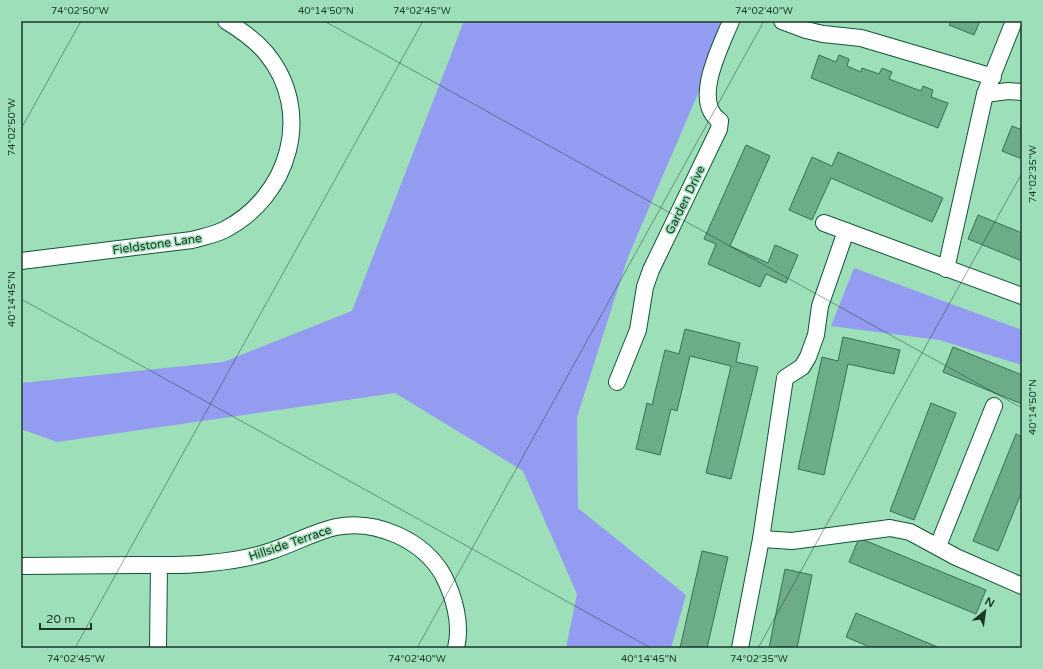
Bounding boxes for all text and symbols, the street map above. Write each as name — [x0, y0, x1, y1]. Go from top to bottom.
text: 74°02'50"W — [51, 5, 109, 17]
text: 40°14'50"N — [298, 5, 354, 17]
text: 74°02'45"W — [393, 5, 451, 17]
text: 74°02'40"W — [735, 5, 793, 17]
text: 74°02'50"W — [6, 98, 18, 156]
text: 74°02'35"W — [1027, 145, 1039, 203]
street label: Garden Drive — [662, 163, 708, 237]
street label: Fieldstone Lane — [111, 231, 203, 257]
text: 40°14'45"N — [6, 271, 18, 327]
text: 40°14'50"N — [1027, 379, 1039, 435]
street label: Hillside Terrace — [247, 522, 333, 564]
north arrow — [965, 591, 1005, 631]
text: N — [983, 595, 997, 611]
scale bar — [40, 605, 91, 631]
text: 20 m — [46, 612, 75, 626]
text: 74°02'45"W — [47, 653, 105, 665]
text: 74°02'40"W — [388, 653, 446, 665]
text: 40°14'45"N — [621, 653, 677, 665]
text: 74°02'35"W — [730, 653, 788, 665]

